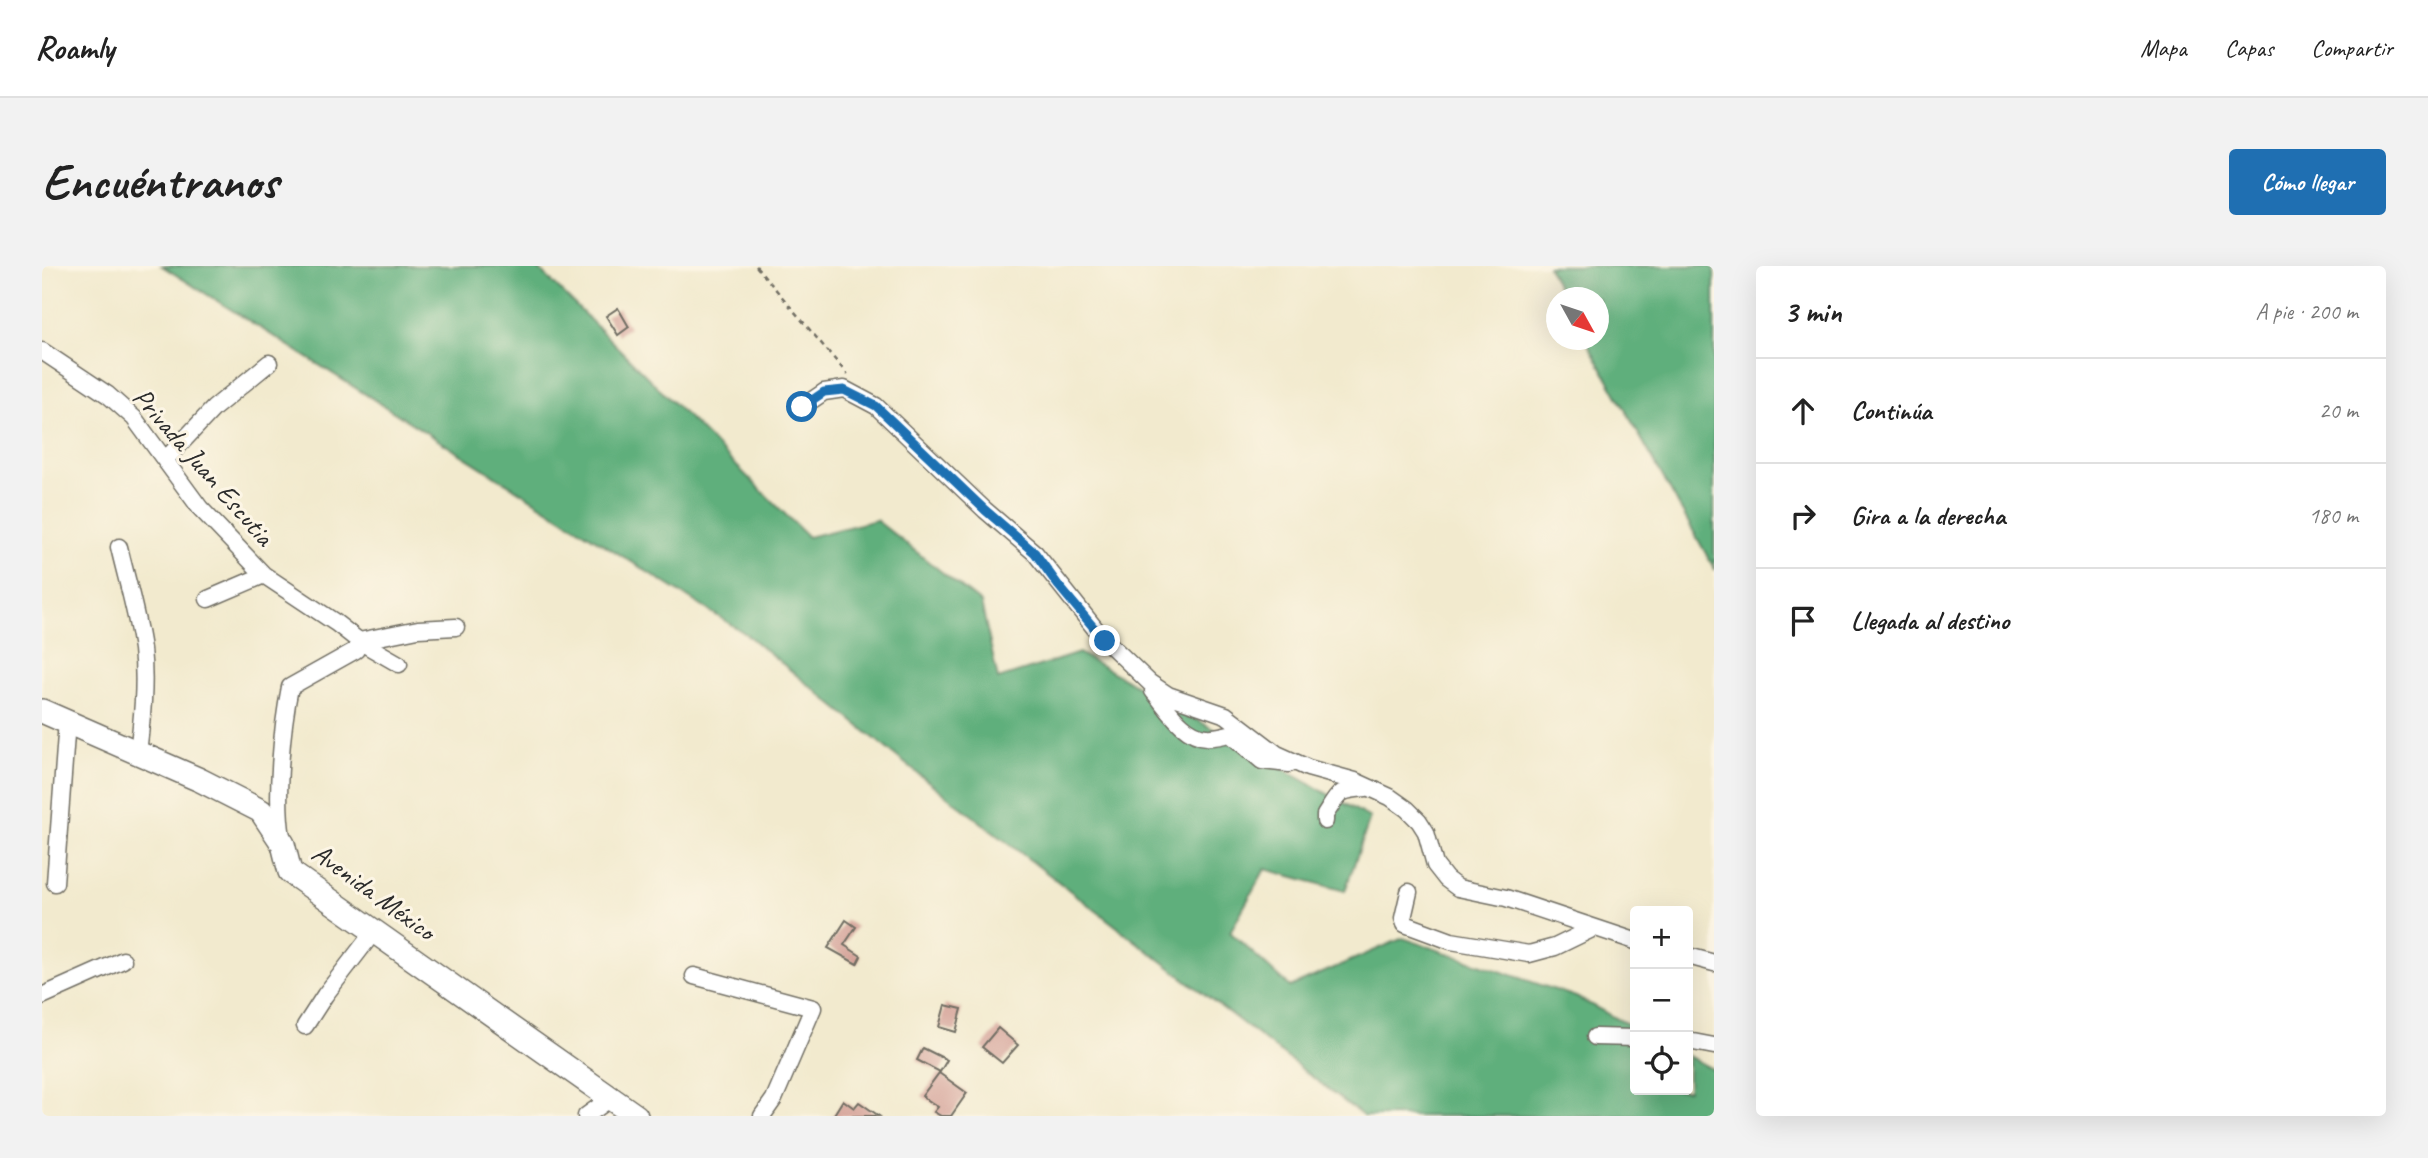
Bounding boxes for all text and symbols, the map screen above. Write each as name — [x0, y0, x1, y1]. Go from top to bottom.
text: Roamly — [35, 27, 114, 69]
text: Mapa — [2140, 33, 2187, 63]
text: Capas — [2225, 33, 2273, 63]
text: Compartir — [2311, 33, 2393, 63]
button: Cómo llegar — [2229, 149, 2386, 215]
text: Encuéntranos — [42, 151, 278, 213]
north arrow — [1546, 287, 1609, 350]
text: 3 min — [1784, 293, 1841, 331]
text: A pie · 200 m — [2255, 297, 2358, 326]
street label: Privada Juan Escutia — [125, 380, 283, 554]
route start — [786, 391, 817, 422]
icon: ahead — [1784, 392, 1822, 430]
text: Continúa — [1851, 394, 1932, 427]
text: 20 m — [2319, 396, 2358, 425]
icon: right — [1784, 497, 1822, 535]
text: Gira a la derecha — [1851, 499, 2005, 532]
text: 180 m — [2309, 501, 2358, 530]
icon: arrive — [1784, 602, 1822, 640]
text: Llegada al destino — [1851, 604, 2009, 637]
route end — [1089, 625, 1120, 656]
street label: Avenida México — [305, 835, 445, 950]
map controls — [1630, 906, 1693, 1095]
button: + — [1630, 906, 1693, 969]
button: − — [1630, 969, 1693, 1032]
button: locate — [1630, 1032, 1693, 1095]

